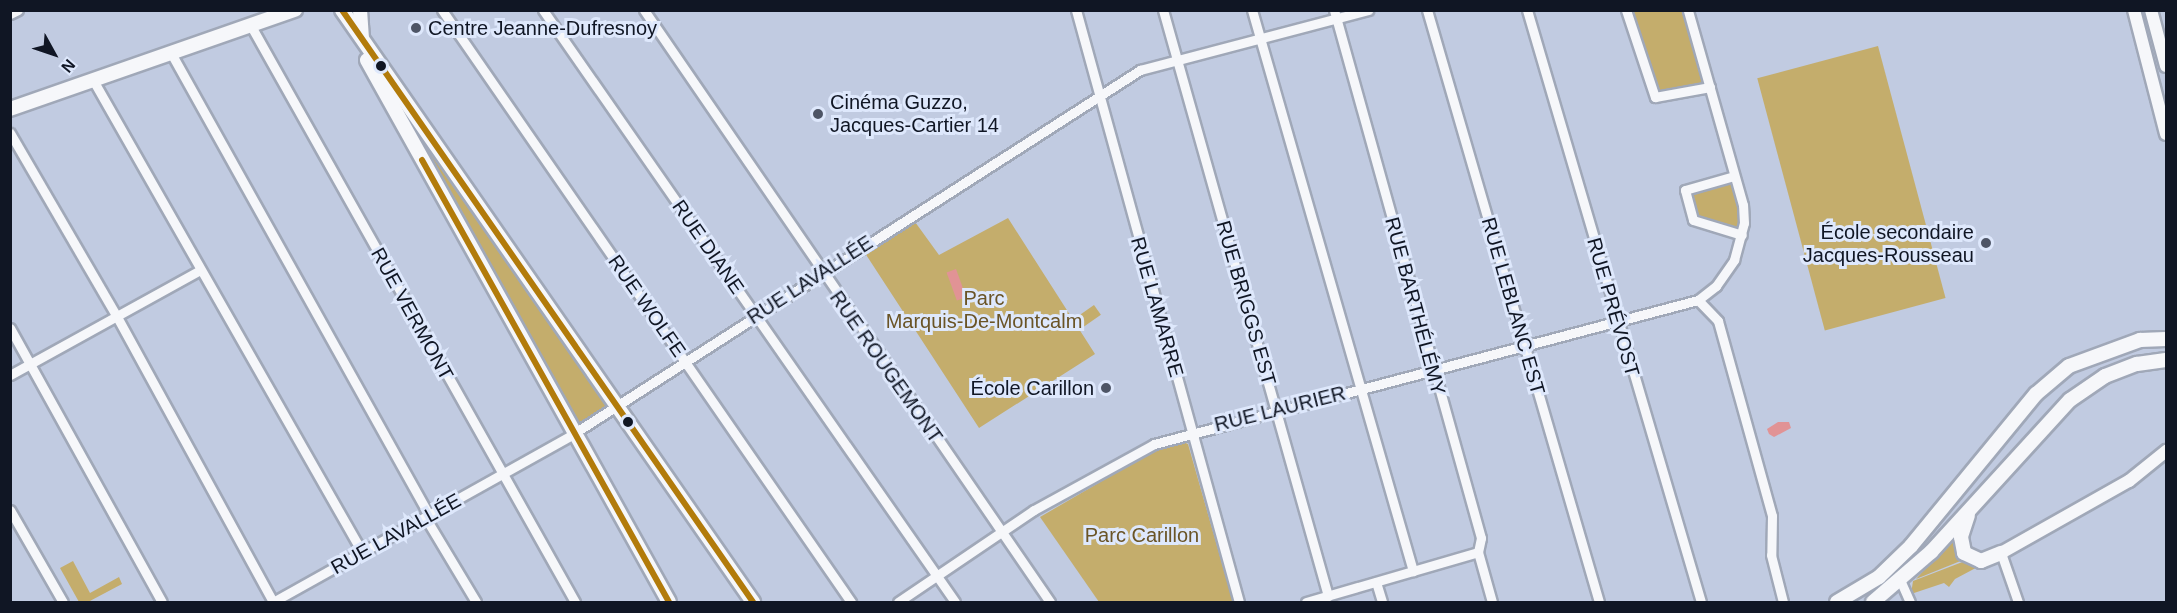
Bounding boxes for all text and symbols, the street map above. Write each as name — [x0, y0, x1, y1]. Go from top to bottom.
place label: Centre Jeanne-Dufresnoy — [428, 16, 657, 40]
marker: Centre Jeanne-Dufresnoy — [409, 21, 423, 35]
north arrow — [24, 24, 84, 84]
text: N — [58, 56, 78, 76]
unlabelled marker — [375, 60, 387, 72]
place label: Cinéma Guzzo, Jacques-Cartier 14 — [830, 90, 999, 137]
marker: Cinéma Guzzo, Jacques-Cartier 14 — [811, 107, 825, 121]
street label: RUE DIANE — [667, 196, 749, 298]
street label: RUE BARTHÉLÉMY — [1380, 215, 1450, 397]
street label: RUE LEBLANC EST — [1476, 215, 1550, 397]
street label: RUE BRIGGS EST — [1211, 218, 1281, 388]
place label: École secondaire Jacques-Rousseau — [1803, 220, 1974, 267]
street label: RUE LAVALLÉE — [743, 230, 877, 330]
street label: RUE LAMARRE — [1126, 234, 1188, 380]
street label: RUE PRÉVOST — [1582, 235, 1644, 379]
marker: École secondaire Jacques-Rousseau — [1979, 236, 1993, 250]
street label: RUE VERMONT — [366, 244, 458, 384]
street label: RUE WOLFE — [603, 250, 691, 362]
street label: RUE ROUGEMONT — [825, 286, 947, 448]
park label: Parc Marquis-De-Montcalm — [886, 286, 1082, 333]
place label: École Carillon — [971, 376, 1094, 400]
marker: École Carillon — [1099, 381, 1113, 395]
street label: RUE LAURIER — [1212, 381, 1348, 437]
unlabelled marker — [622, 416, 634, 428]
street label: RUE LAVALLÉE — [327, 488, 465, 580]
park label: Parc Carillon — [1085, 523, 1199, 547]

